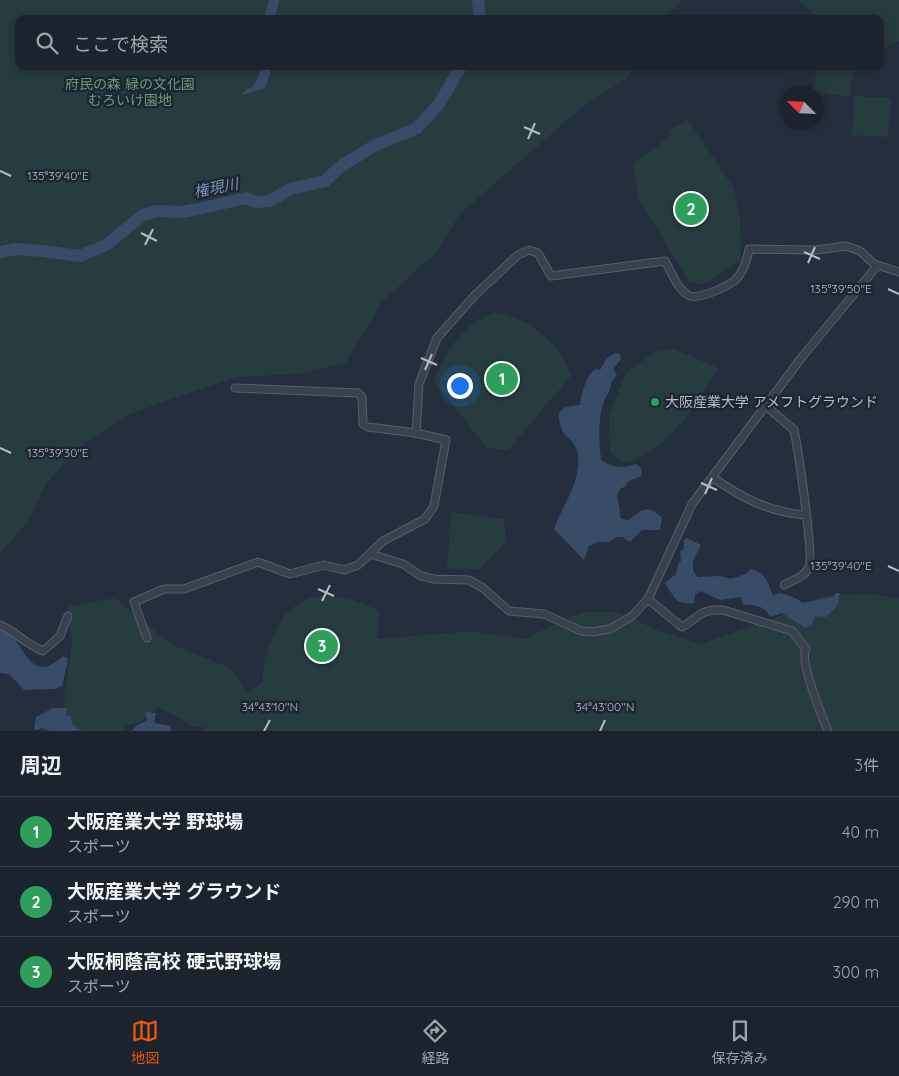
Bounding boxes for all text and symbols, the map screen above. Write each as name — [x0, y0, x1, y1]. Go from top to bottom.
search box — [15, 15, 884, 70]
icon: search — [33, 29, 61, 57]
text: ここで検索 — [73, 32, 168, 56]
park label: 府民の森 緑の文化園 むろいけ園地 — [65, 75, 195, 109]
north arrow — [779, 85, 824, 130]
text: 135°39'40"E — [27, 168, 89, 183]
water label: 権現川 — [192, 174, 242, 201]
pin: 2 — [675, 190, 707, 228]
text: 135°39'50"E — [810, 281, 872, 296]
pin: 1 — [486, 360, 518, 398]
your location — [447, 373, 473, 399]
place label: 大阪産業大学 アメフトグラウンド — [665, 393, 878, 411]
marker: 大阪産業大学 アメフトグラウンド — [649, 396, 661, 408]
text: 135°39'30"E — [27, 445, 89, 460]
text: 135°39'40"E — [810, 558, 872, 573]
pin: 3 — [306, 627, 338, 665]
text: 34°43'10"N — [242, 699, 298, 714]
text: 34°43'00"N — [575, 699, 635, 714]
text: 周辺 — [20, 752, 62, 778]
text: 3件 — [855, 755, 879, 775]
text: 大阪産業大学 野球場 — [67, 809, 243, 833]
text: 1 — [33, 822, 39, 842]
text: 40 m — [842, 822, 879, 842]
text: スポーツ — [67, 836, 131, 856]
text: 大阪産業大学 グラウンド — [67, 879, 281, 903]
text: 2 — [31, 892, 41, 912]
text: 290 m — [833, 892, 879, 912]
text: スポーツ — [67, 906, 131, 926]
text: 大阪桐蔭高校 硬式野球場 — [67, 949, 281, 973]
text: 3 — [32, 962, 40, 982]
text: 300 m — [833, 962, 879, 982]
text: スポーツ — [67, 976, 131, 996]
tab: 地図 — [131, 1017, 159, 1067]
tab: 経路 — [421, 1017, 449, 1067]
tab: 保存済み — [712, 1017, 768, 1067]

